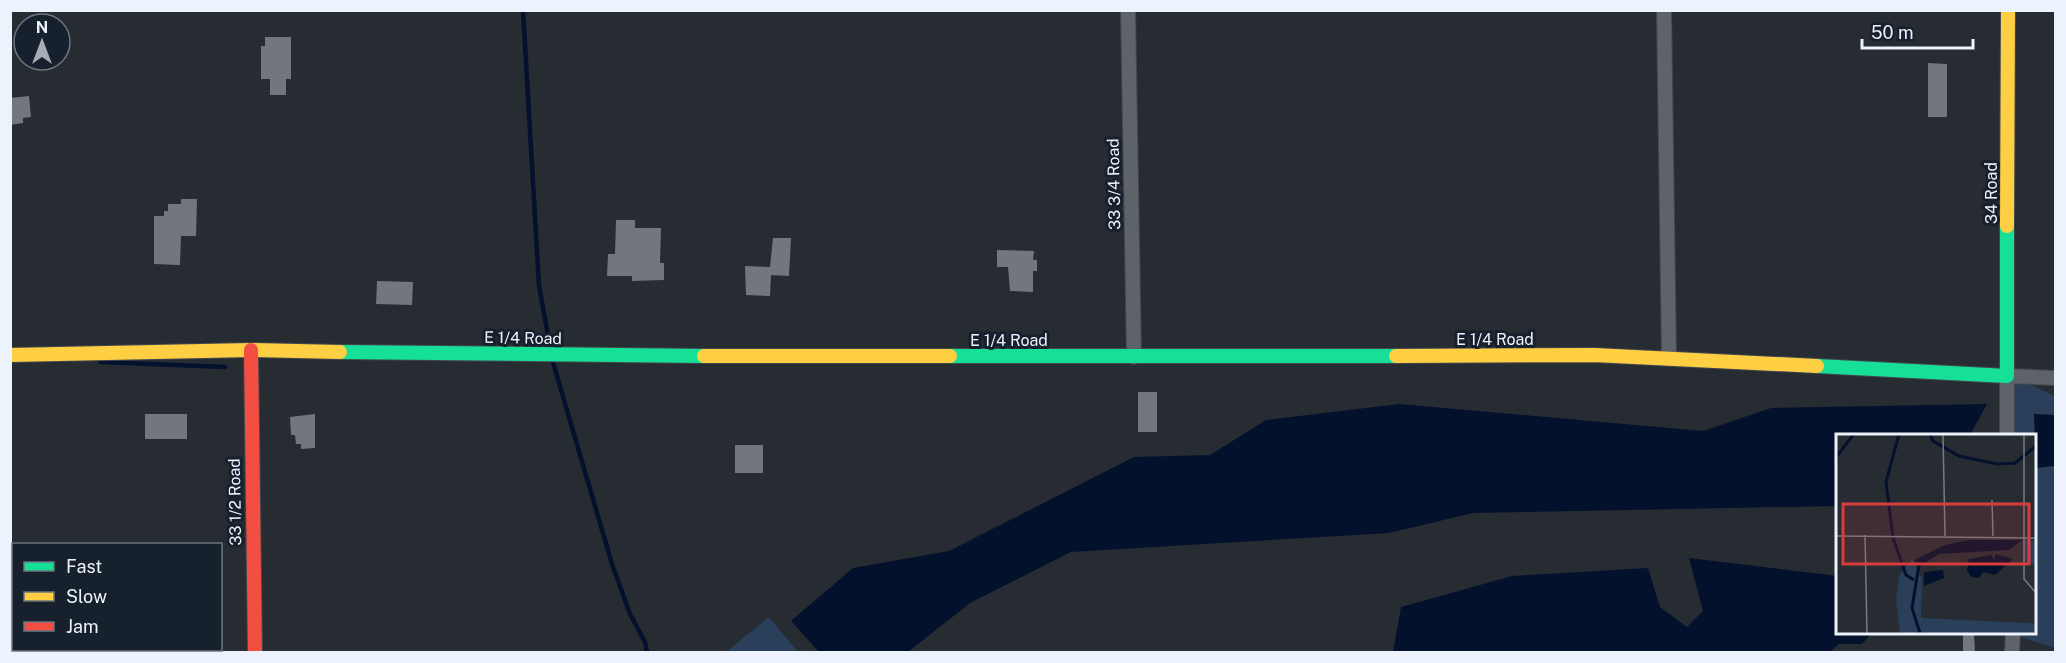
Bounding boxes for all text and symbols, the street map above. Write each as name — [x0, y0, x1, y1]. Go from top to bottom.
north arrow — [12, 12, 72, 72]
scale bar — [1862, 12, 1973, 50]
text: N — [36, 18, 48, 37]
text: 50 m — [1871, 22, 1914, 43]
street label: 33 3/4 Road — [1104, 138, 1124, 230]
street label: 34 Road — [1982, 162, 2001, 224]
street label: E 1/4 Road — [484, 328, 562, 348]
street label: E 1/4 Road — [1456, 330, 1534, 349]
street label: E 1/4 Road — [970, 331, 1048, 350]
inset map — [1836, 434, 2036, 633]
street label: 33 1/2 Road — [225, 458, 245, 546]
legend — [12, 543, 222, 651]
text: Fast — [66, 556, 102, 577]
text: Slow — [66, 586, 107, 607]
text: Jam — [66, 616, 99, 637]

